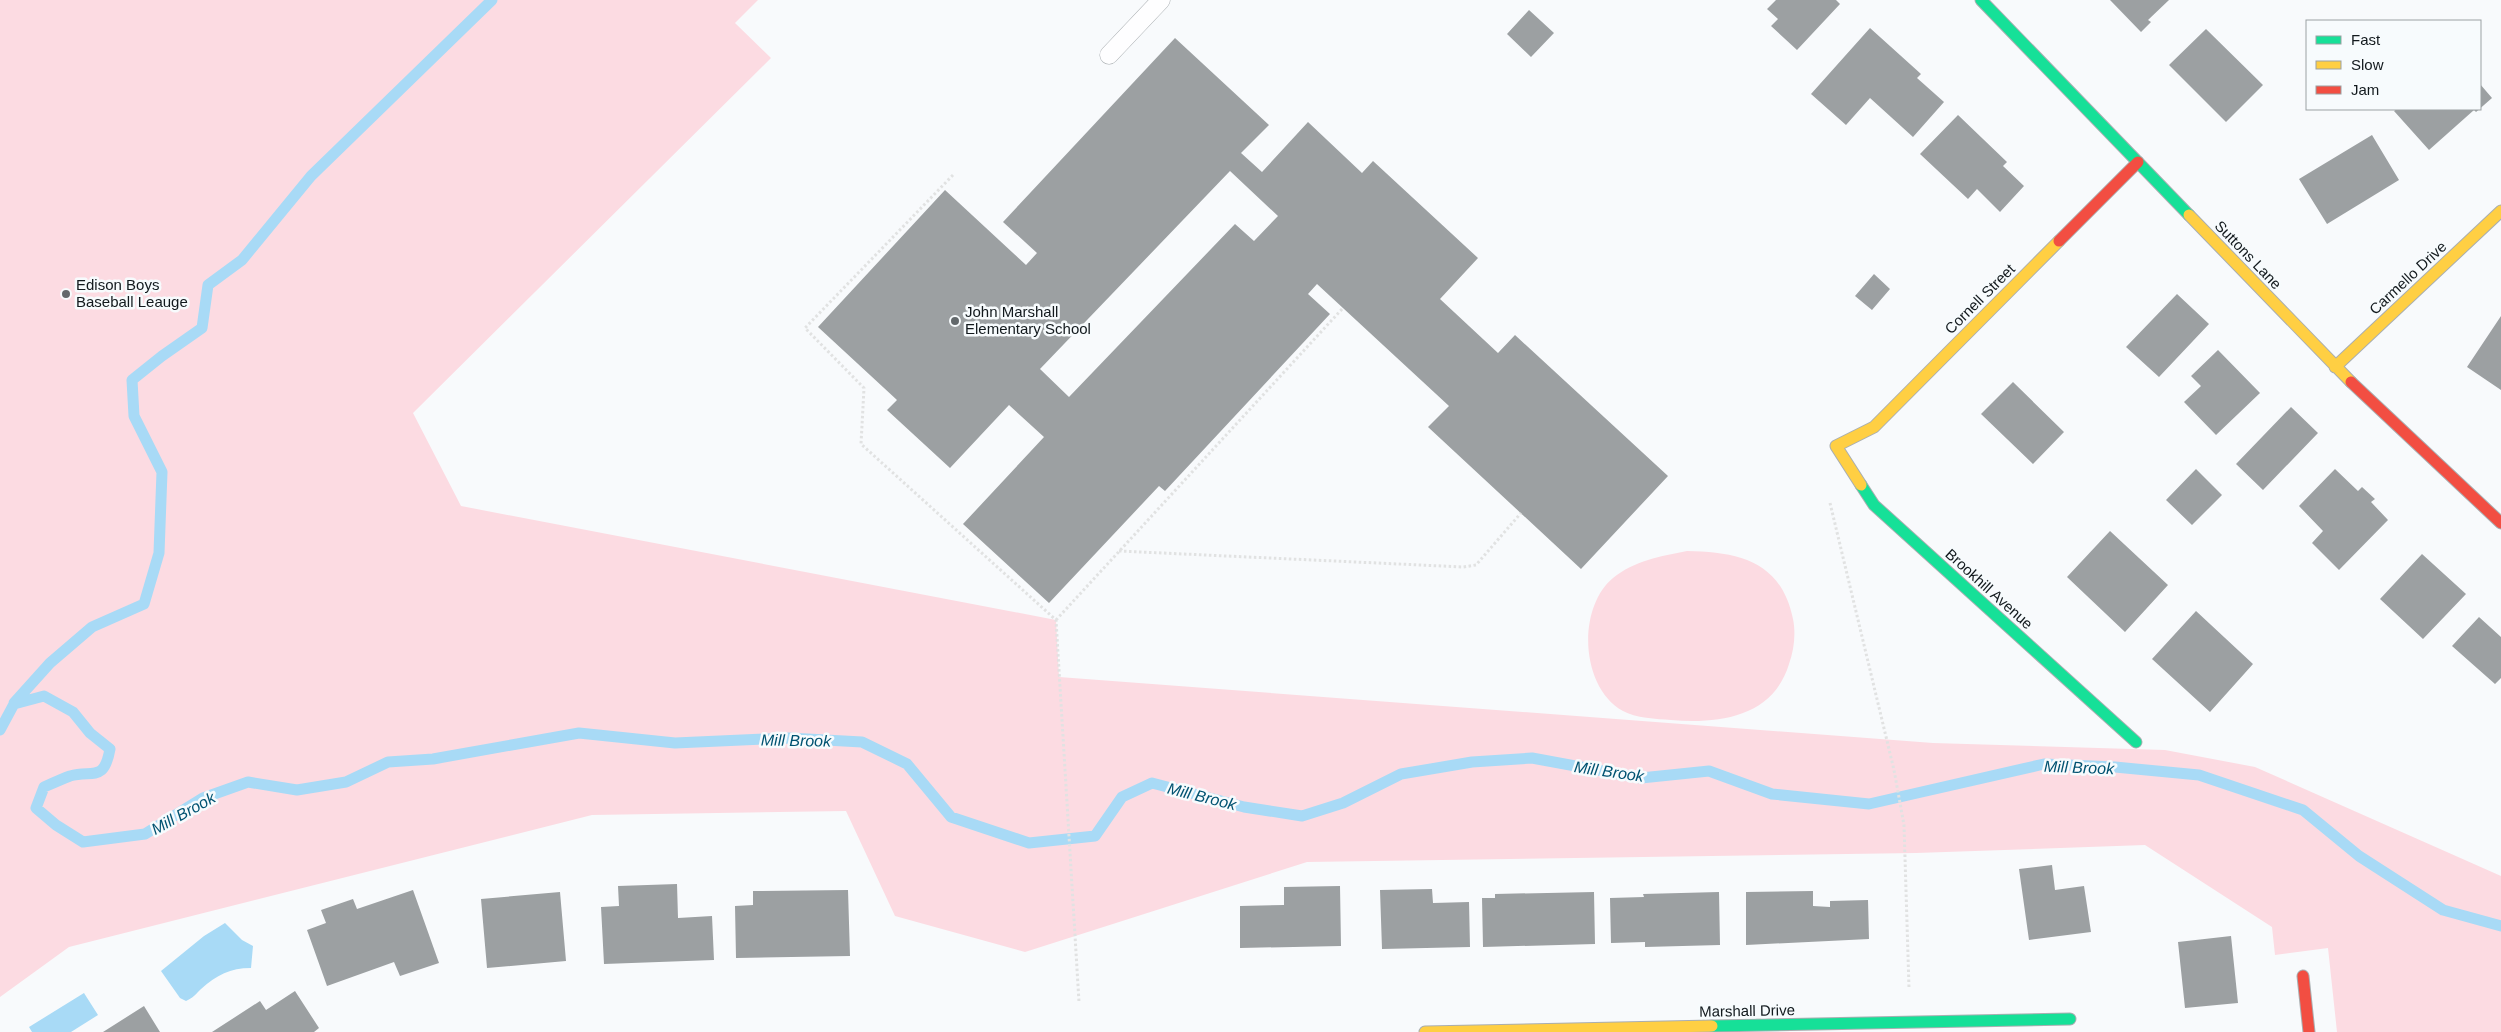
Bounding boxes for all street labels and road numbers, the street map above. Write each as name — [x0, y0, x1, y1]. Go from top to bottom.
street label: Suttons Lane — [2212, 217, 2285, 292]
street label: Carmello Drive — [2366, 238, 2450, 318]
street label: Cornell Street — [1941, 260, 2019, 337]
street label: Brookhill Avenue — [1942, 545, 2036, 632]
street label: Marshall Drive — [1699, 1001, 1795, 1020]

